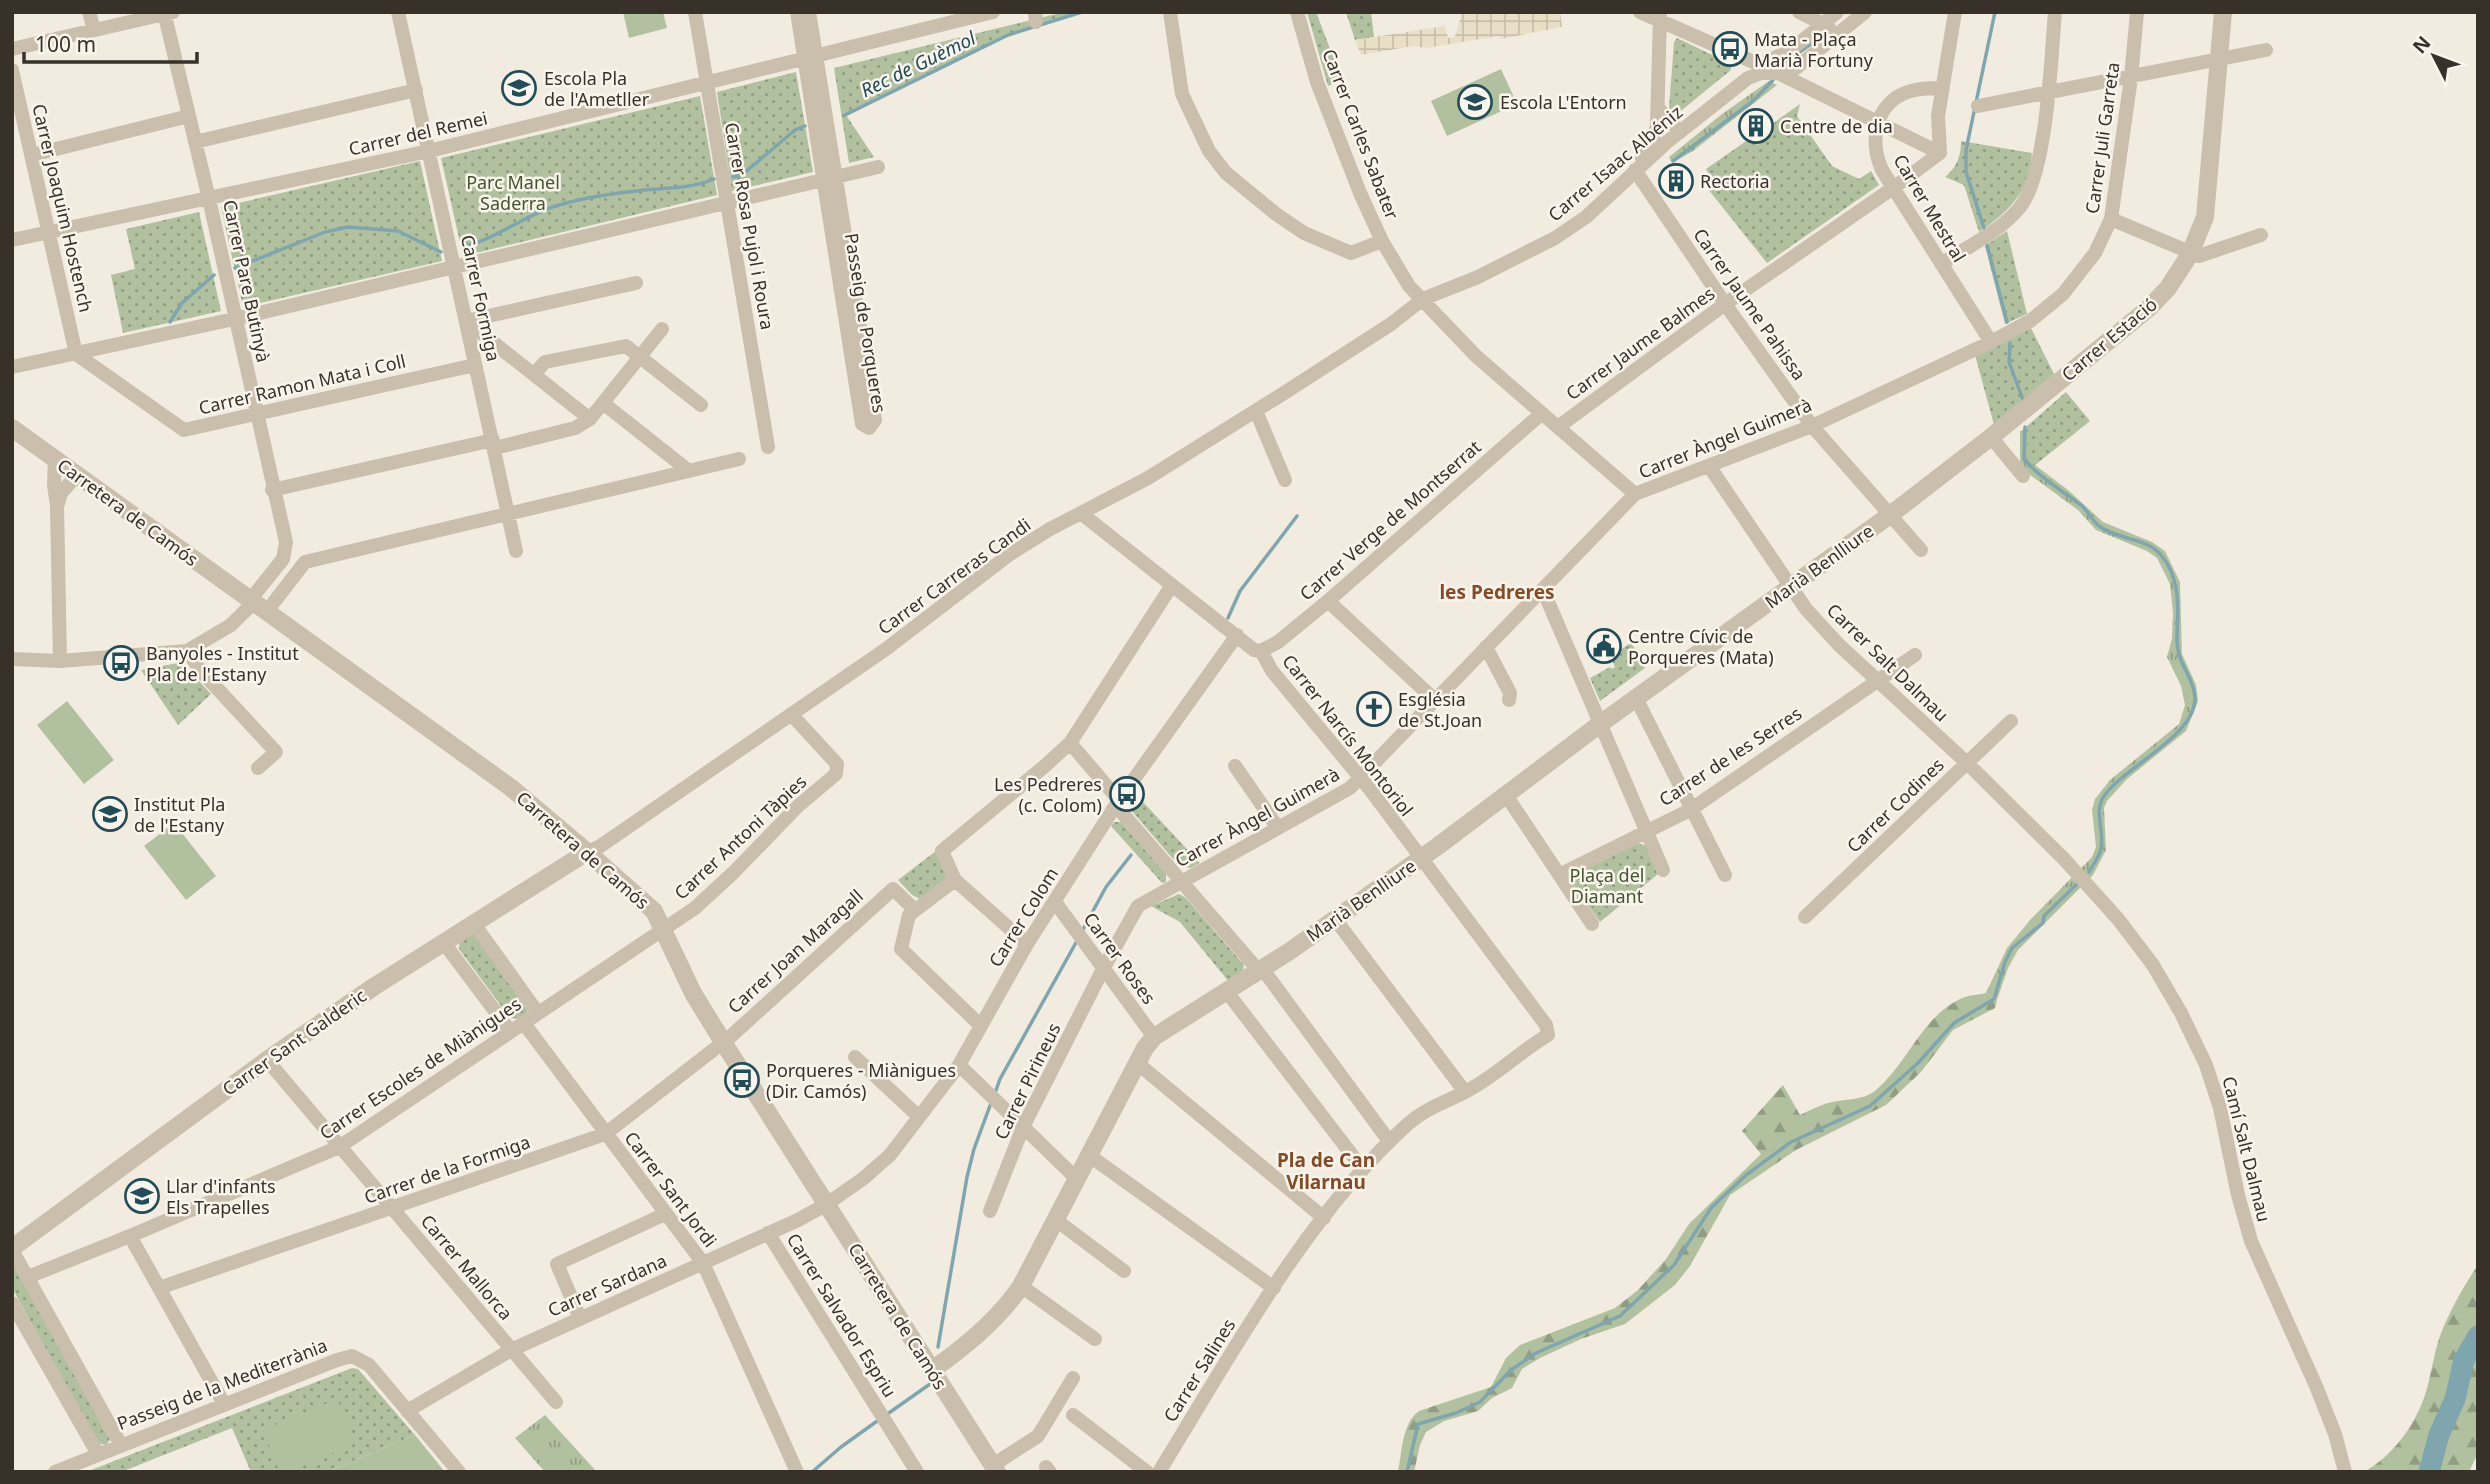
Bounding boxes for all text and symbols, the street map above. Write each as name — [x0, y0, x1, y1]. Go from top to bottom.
scale bar — [24, 21, 198, 65]
north arrow — [2399, 21, 2469, 91]
water label: Rec de Guèmol — [856, 24, 981, 103]
place label: Mata - Plaça Marià Fortuny — [1754, 27, 1874, 72]
text: 100 m — [35, 30, 96, 58]
bus stop icon: Mata - Plaça Marià Fortuny — [1711, 30, 1749, 68]
text: N — [2407, 30, 2436, 59]
street label: Carrer Carles Sabater — [1317, 45, 1405, 223]
street label: Carrer Juli Garreta — [2079, 61, 2125, 215]
place label: Escola Pla de l'Ametller — [544, 66, 650, 111]
school or university icon: Escola Pla de l'Ametller — [500, 69, 538, 107]
school or university icon: Escola L'Entorn — [1456, 83, 1494, 121]
place label: Escola L'Entorn — [1500, 90, 1627, 114]
street label: Carrer Isaac Albéniz — [1543, 100, 1687, 226]
street label: Carrer Joaquim Hostench — [27, 102, 99, 314]
street label: Carrer del Remei — [346, 105, 490, 161]
building icon: Centre de dia — [1737, 107, 1775, 145]
place label: Centre de dia — [1780, 114, 1893, 138]
street label: Carrer Rosa Pujol i Roura — [720, 120, 780, 332]
street label: Carrer Mestral — [1888, 150, 1972, 266]
building icon: Rectoria — [1657, 162, 1695, 200]
place label: Rectoria — [1700, 169, 1770, 193]
park label: Parc Manel Saderra — [466, 170, 560, 215]
street label: Carrer Pare Butinyà — [218, 198, 276, 364]
street label: Carrer Jaume Pahissa — [1689, 223, 1811, 385]
street label: Passeig de Porqueres — [840, 231, 892, 415]
street label: Carrer Formiga — [456, 233, 506, 363]
street label: Carrer Jaume Balmes — [1561, 281, 1719, 405]
street label: Carrer Estació — [2056, 292, 2162, 386]
street label: Carrer Ramon Mata i Coll — [196, 349, 408, 419]
street label: Carrer Àngel Guimerà — [1635, 392, 1815, 484]
street label: Carrer Verge de Montserrat — [1294, 434, 1486, 605]
street label: Carretera de Camós — [53, 453, 203, 571]
street label: Carrer Carreras Candi — [873, 512, 1035, 640]
street label: Marià Benlliure — [1760, 519, 1878, 613]
district label: les Pedreres — [1439, 579, 1555, 605]
street label: Carrer Salt Dalmau — [1822, 598, 1954, 726]
place label: Centre Cívic de Porqueres (Mata) — [1628, 624, 1774, 669]
public building icon: Centre Cívic de Porqueres (Mata) — [1585, 627, 1623, 665]
place label: Banyoles - Institut Pla de l'Estany — [146, 641, 299, 686]
bus stop icon: Banyoles - Institut Pla de l'Estany — [102, 644, 140, 682]
street label: Carrer Narcís Montoriol — [1277, 649, 1419, 821]
place label: Església de St.Joan — [1398, 687, 1482, 732]
church icon: Església de St.Joan — [1355, 690, 1393, 728]
street label: Carrer de les Serres — [1654, 701, 1806, 811]
street label: Carrer Codines — [1841, 753, 1949, 857]
street label: Carrer Àngel Guimerà — [1171, 762, 1343, 872]
street label: Carrer Antoni Tàpies — [669, 770, 811, 904]
place label: Les Pedreres (c. Colom) — [994, 772, 1102, 817]
bus stop icon: Les Pedreres (c. Colom) — [1108, 775, 1146, 813]
street label: Carretera de Camós — [512, 786, 654, 914]
place label: Institut Pla de l'Estany — [134, 792, 225, 837]
school or university icon: Institut Pla de l'Estany — [91, 795, 129, 833]
street label: Marià Benlliure — [1301, 853, 1421, 947]
street label: Carrer Colom — [983, 863, 1063, 971]
park label: Plaça del Diamant — [1570, 863, 1644, 908]
street label: Carrer Joan Maragall — [722, 884, 868, 1018]
street label: Carrer Roses — [1079, 907, 1161, 1009]
street label: Carrer Sant Galderic — [217, 983, 371, 1101]
street label: Carrer Escoles de Miànigues — [315, 991, 525, 1145]
street label: Carrer Pirineus — [988, 1019, 1066, 1143]
place label: Porqueres - Miànigues (Dir. Camós) — [766, 1058, 956, 1103]
bus stop icon: Porqueres - Miànigues (Dir. Camós) — [723, 1061, 761, 1099]
street label: Camí Salt Dalmau — [2217, 1074, 2277, 1224]
street label: Carrer Sant Jordi — [620, 1126, 722, 1252]
street label: Carrer de la Formiga — [361, 1129, 533, 1209]
district label: Pla de Can Vilarnau — [1277, 1147, 1375, 1195]
place label: Llar d'infants Els Trapelles — [166, 1174, 276, 1219]
school or university icon: Llar d'infants Els Trapelles — [123, 1177, 161, 1215]
street label: Carrer Mallorca — [416, 1209, 518, 1325]
street label: Carrer Salvador Espriu — [782, 1228, 902, 1402]
street label: Carretera de Camós — [843, 1238, 953, 1394]
street label: Carrer Sardana — [544, 1248, 670, 1322]
street label: Carrer Salines — [1158, 1314, 1240, 1426]
street label: Passeig de la Mediterrània — [113, 1333, 331, 1435]

